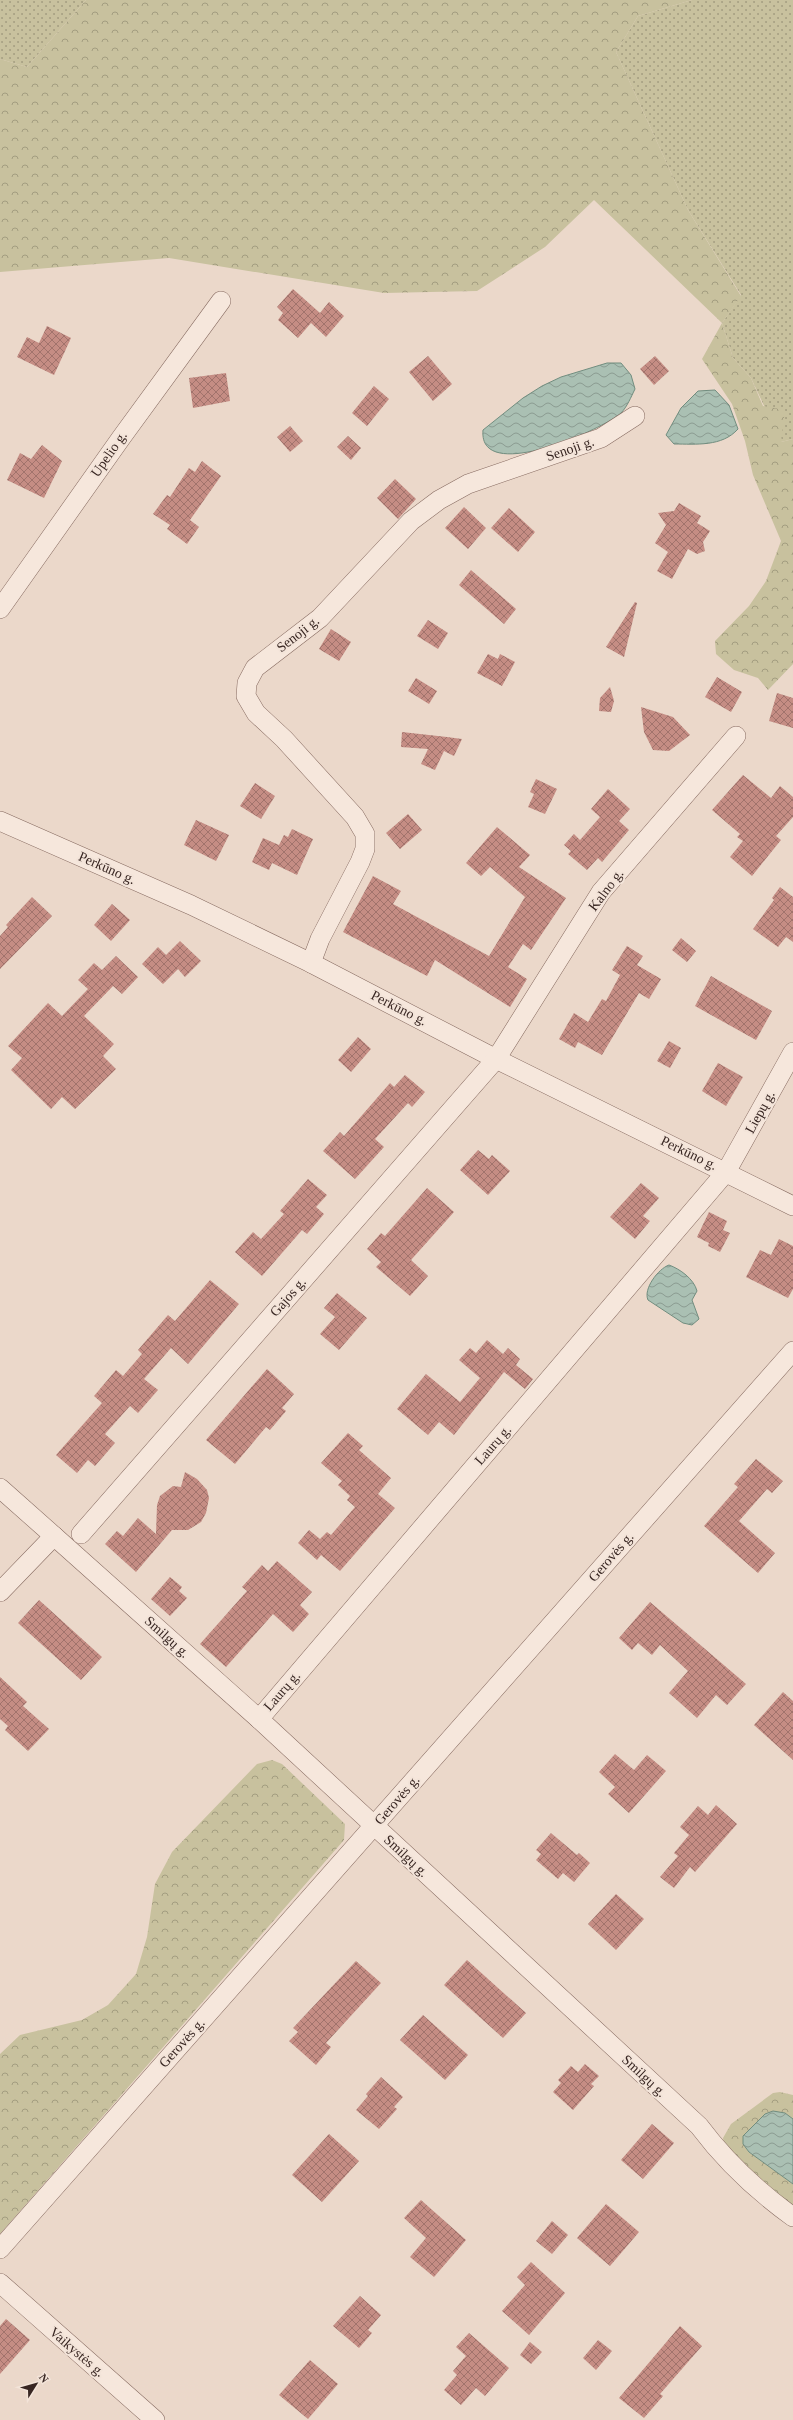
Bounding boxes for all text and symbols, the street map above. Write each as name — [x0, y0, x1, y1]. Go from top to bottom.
street label: Upelio g. — [88, 428, 130, 480]
street label: Senoji g. — [544, 434, 596, 464]
street label: Senoji g. — [274, 613, 322, 655]
street label: Perkūno g. — [76, 849, 138, 887]
street label: Kalno g. — [586, 866, 626, 914]
street label: Perkūno g. — [369, 988, 429, 1028]
street label: Liepų g. — [742, 1088, 778, 1136]
street label: Perkūno g. — [658, 1133, 720, 1173]
street label: Gajos g. — [267, 1274, 309, 1320]
street label: Laurų g. — [472, 1422, 514, 1468]
street label: Gerovės g. — [585, 1529, 637, 1585]
street label: Smilgų g. — [142, 1613, 192, 1661]
street label: Laurų g. — [261, 1668, 303, 1714]
street label: Gerovės g. — [371, 1772, 423, 1828]
street label: Smilgų g. — [381, 1832, 431, 1880]
street label: Gerovės g. — [156, 2015, 208, 2071]
street label: Smilgų g. — [619, 2052, 669, 2100]
street label: Vaikystės g. — [47, 2324, 107, 2380]
north arrow — [16, 2364, 56, 2404]
text: N — [37, 2371, 51, 2385]

